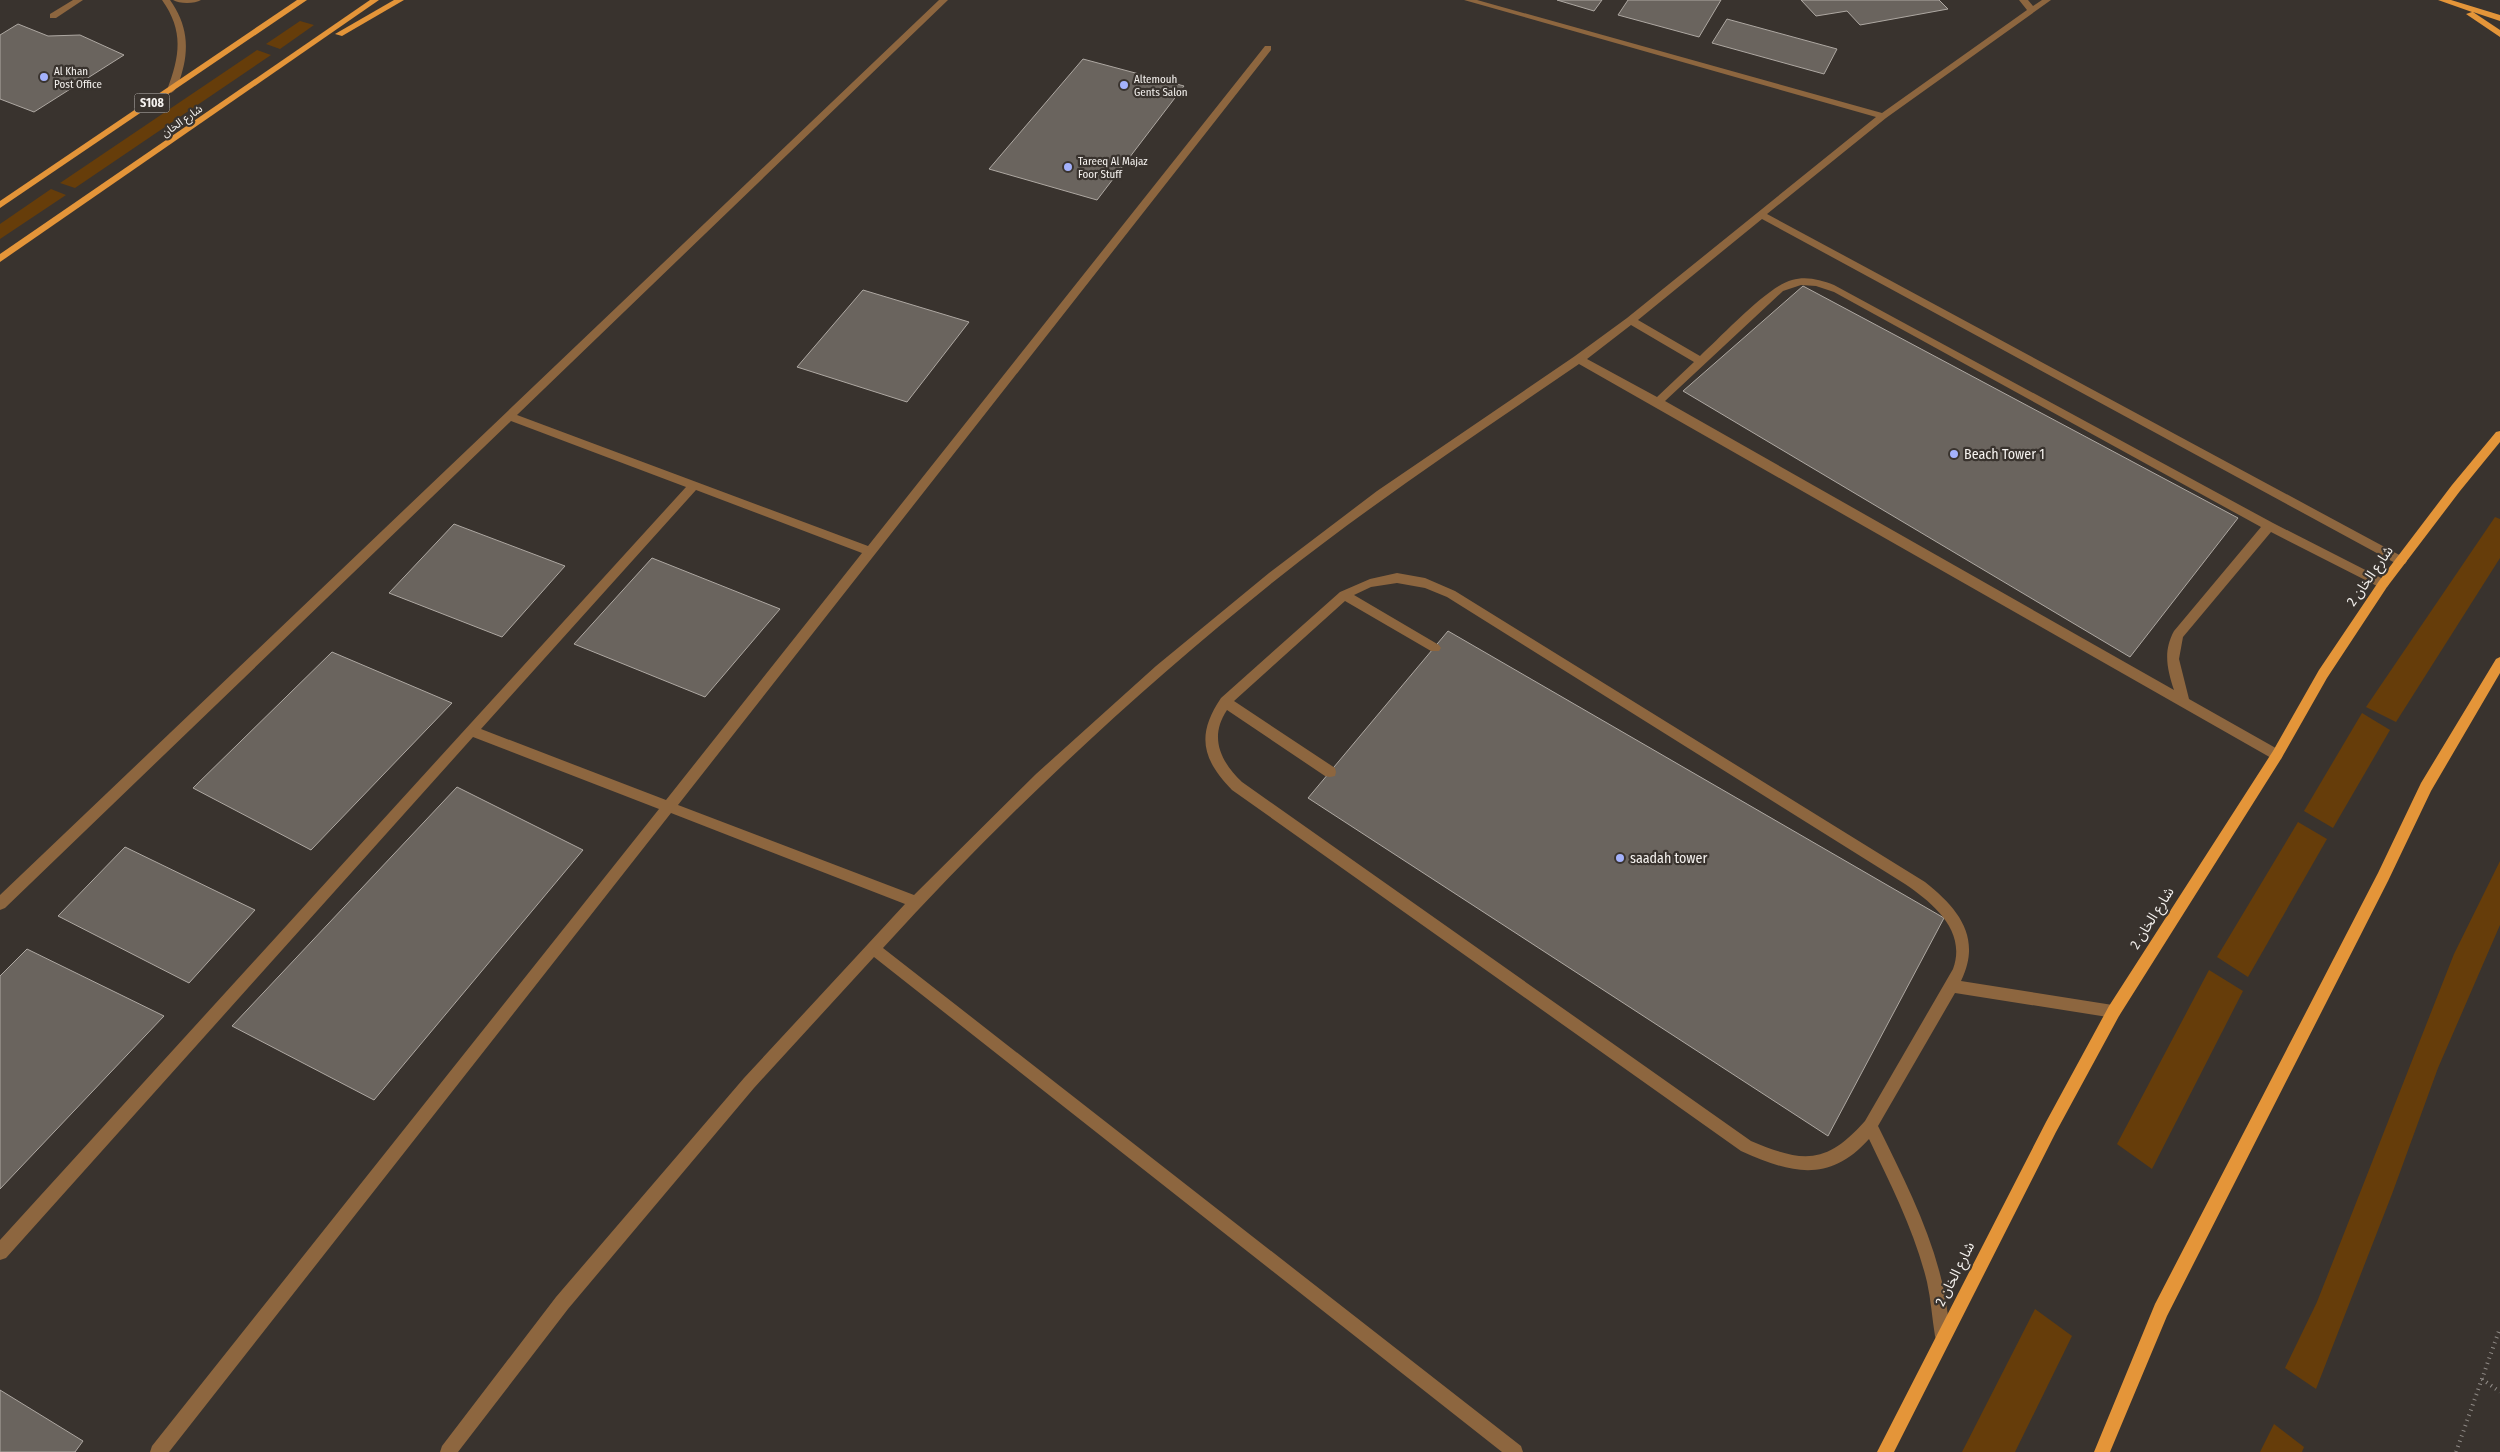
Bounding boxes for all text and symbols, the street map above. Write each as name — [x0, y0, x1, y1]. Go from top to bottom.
place label: Al Khan Post Office — [54, 65, 102, 91]
marker: Al Khan Post Office — [38, 71, 50, 83]
place label: Altemouh Gents Salon — [1134, 73, 1188, 99]
marker: Altemouh Gents Salon — [1118, 79, 1130, 91]
road number: S108 — [134, 94, 170, 112]
street label: شارع الخان — [159, 102, 206, 141]
place label: Tareeq Al Majaz Foor Stuff — [1078, 155, 1148, 181]
marker: Tareeq Al Majaz Foor Stuff — [1062, 161, 1074, 173]
place label: Beach Tower 1 — [1964, 446, 2045, 463]
marker: Beach Tower 1 — [1948, 448, 1960, 460]
street label: شارع الخان 2 — [2343, 543, 2399, 611]
place label: saadah tower — [1630, 850, 1707, 867]
marker: saadah tower — [1614, 852, 1626, 864]
street label: شارع الخان 2 — [2126, 884, 2179, 953]
street label: شارع الخان 2 — [1932, 1239, 1980, 1310]

